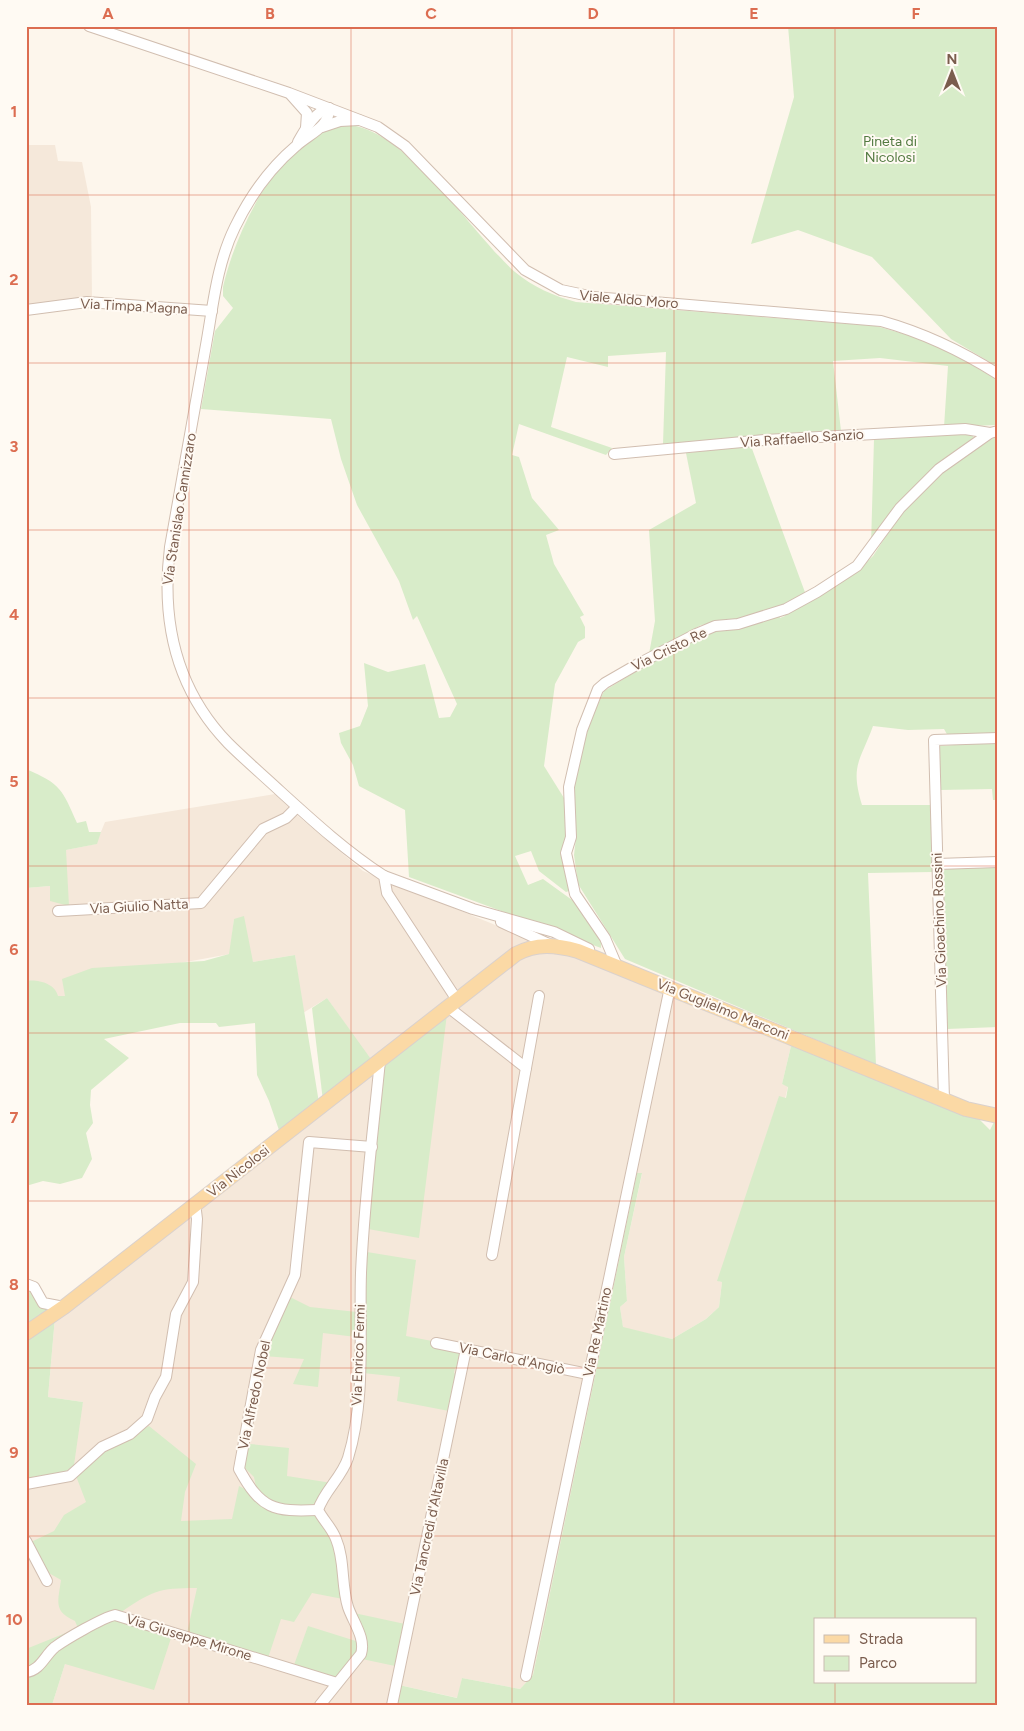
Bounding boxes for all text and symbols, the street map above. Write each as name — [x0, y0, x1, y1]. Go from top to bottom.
text: A — [102, 4, 114, 23]
text: B — [265, 4, 275, 23]
text: C — [425, 4, 437, 23]
text: D — [587, 4, 599, 23]
text: E — [749, 4, 759, 23]
text: F — [912, 4, 921, 23]
north arrow — [926, 48, 976, 98]
text: N — [947, 51, 957, 68]
text: 1 — [11, 102, 17, 121]
park label: Pineta di Nicolosi — [863, 133, 917, 166]
text: 2 — [9, 270, 19, 289]
street label: Viale Aldo Moro — [579, 287, 679, 312]
street label: Via Timpa Magna — [80, 295, 188, 318]
street label: Via Raffaello Sanzio — [740, 426, 865, 451]
street label: Via Stanislao Cannizzaro — [159, 432, 200, 586]
text: 3 — [10, 437, 19, 456]
text: 4 — [9, 605, 19, 624]
street label: Via Cristo Re — [629, 624, 710, 675]
text: 5 — [9, 772, 19, 791]
street label: Via Gioachino Rossini — [929, 852, 950, 988]
street label: Via Giulio Natta — [89, 895, 189, 918]
text: 6 — [9, 940, 19, 959]
street label: Via Guglielmo Marconi — [654, 975, 791, 1044]
text: 7 — [10, 1108, 19, 1127]
street label: Via Nicolosi — [204, 1142, 273, 1201]
text: 8 — [9, 1275, 19, 1294]
street label: Via Re Martino — [580, 1286, 615, 1379]
street label: Via Enrico Fermi — [348, 1304, 369, 1406]
street label: Via Alfredo Nobel — [235, 1339, 274, 1451]
street label: Via Carlo d'Angiò — [457, 1339, 567, 1378]
text: 9 — [9, 1443, 19, 1462]
street label: Via Tancredi d'Altavilla — [407, 1457, 452, 1597]
text: 10 — [5, 1610, 23, 1629]
street label: Via Giuseppe Mirone — [124, 1610, 254, 1665]
legend — [814, 1618, 976, 1684]
text: Strada — [859, 1630, 903, 1648]
text: Parco — [859, 1654, 897, 1672]

